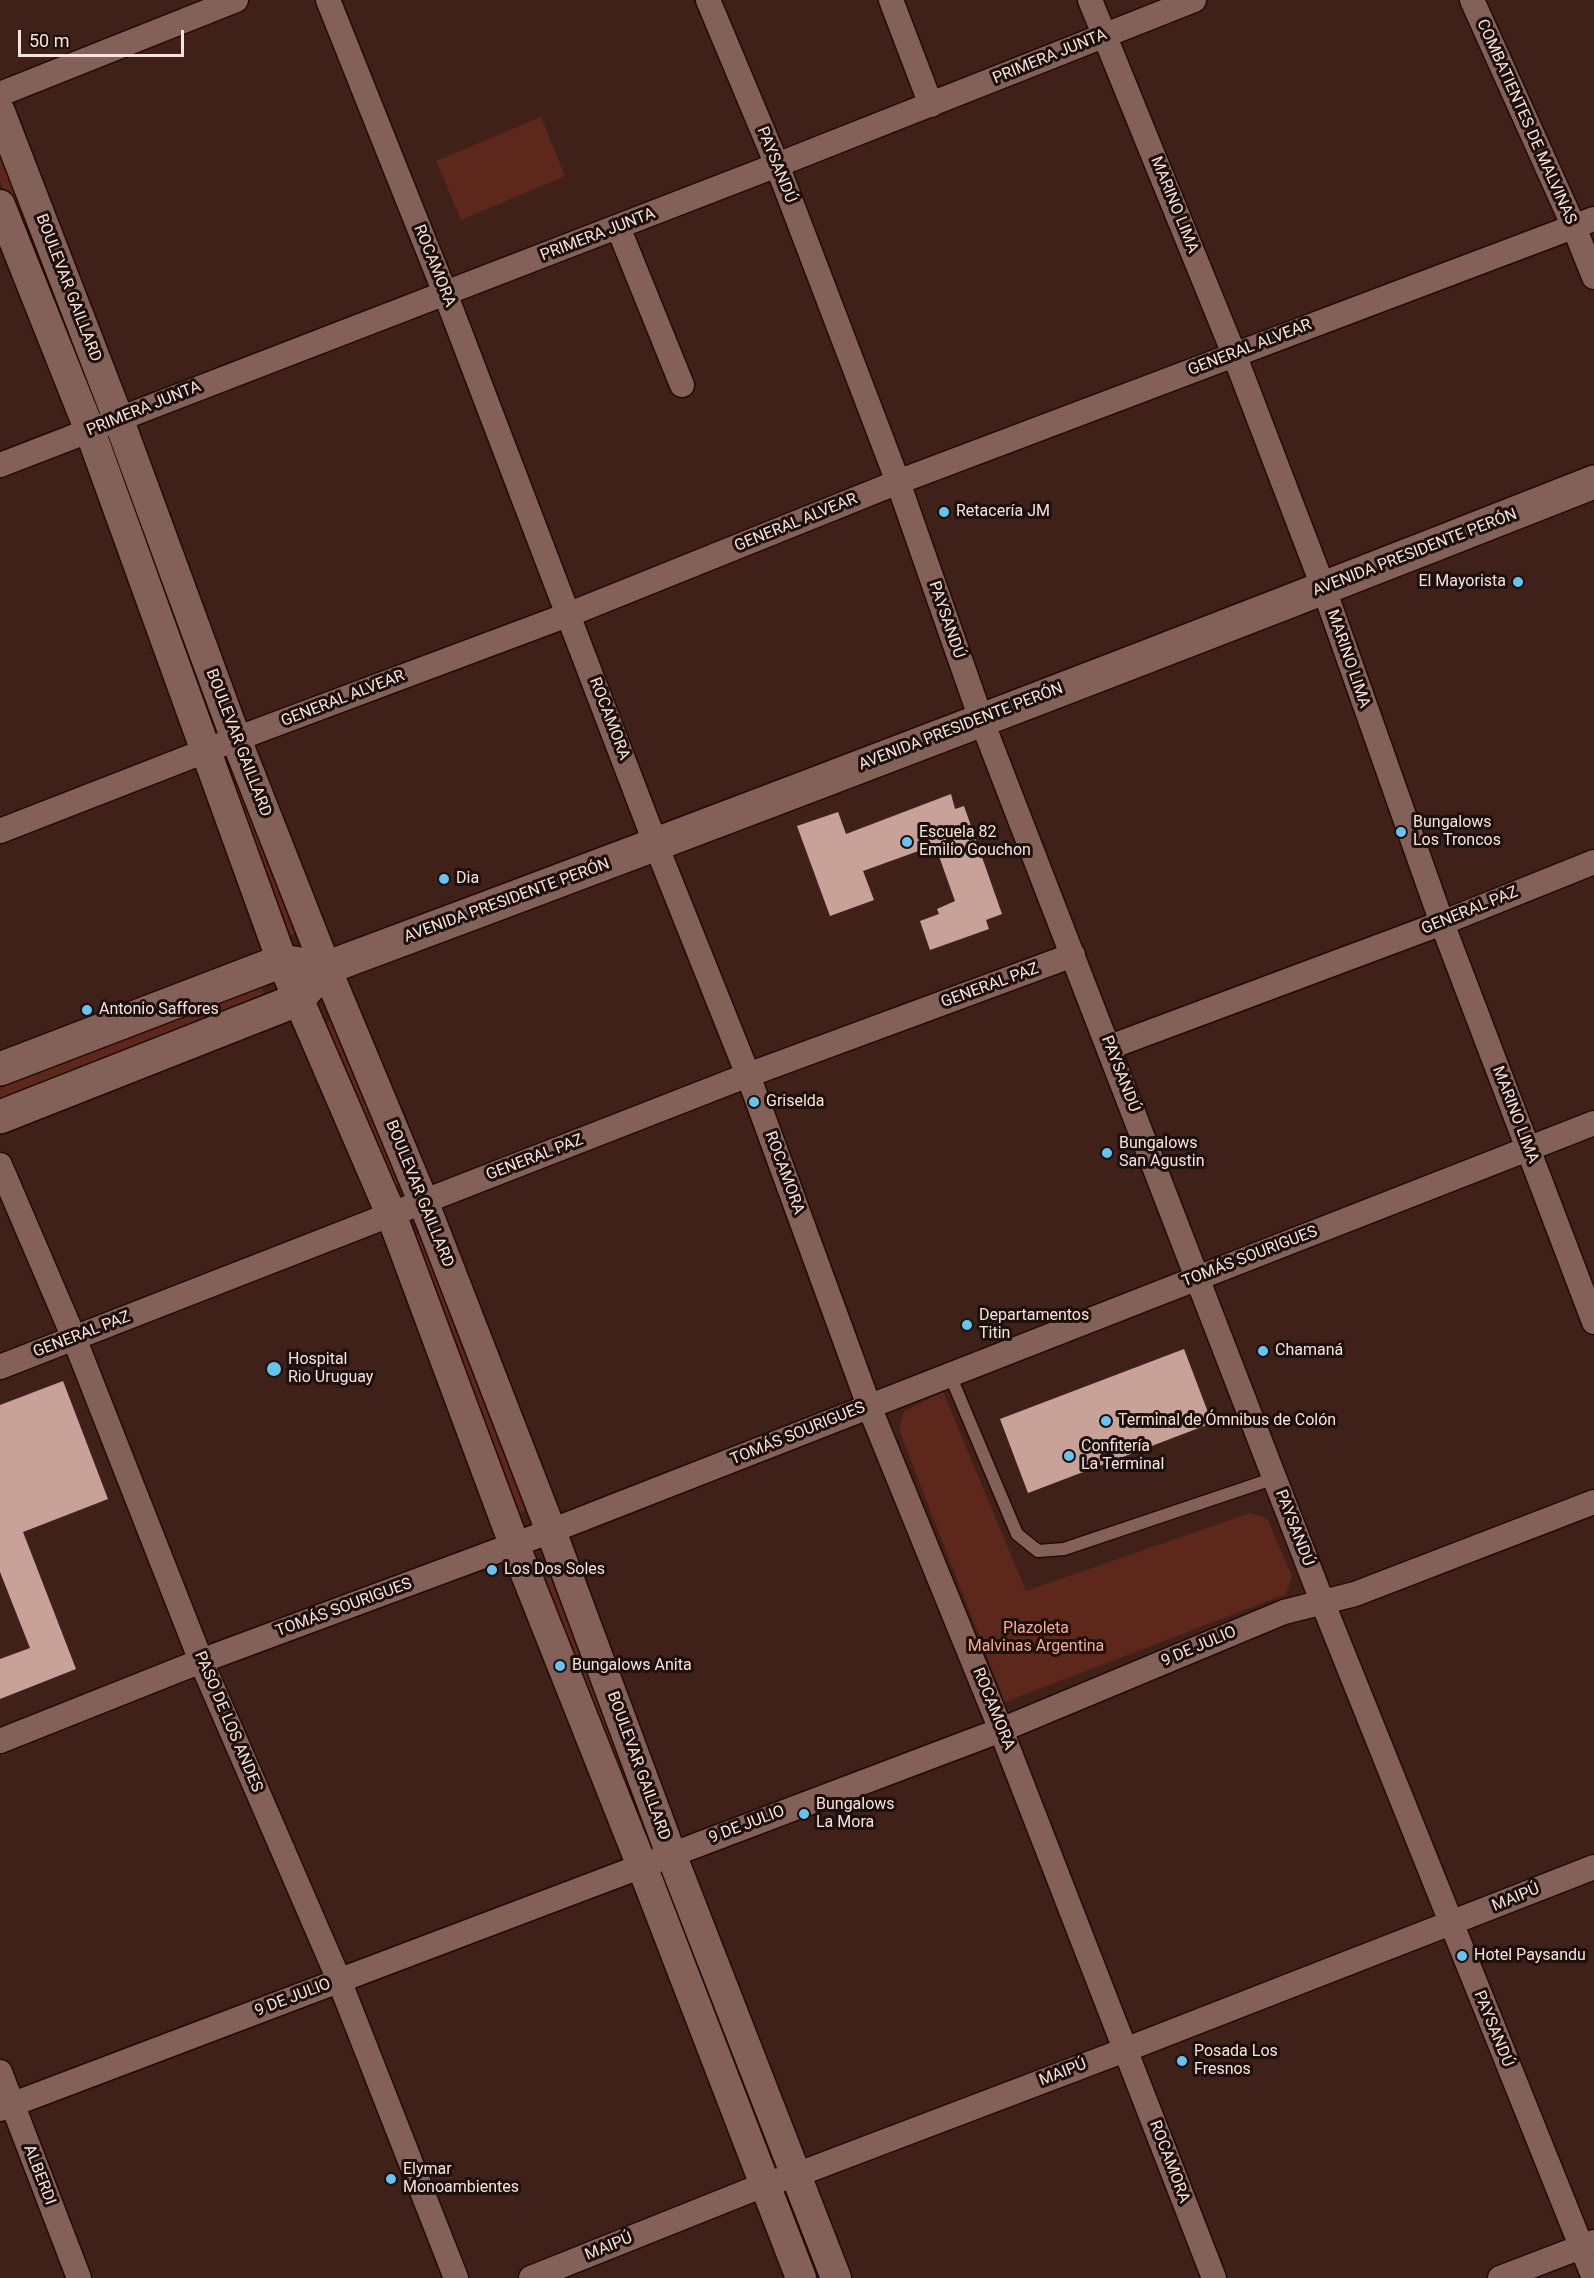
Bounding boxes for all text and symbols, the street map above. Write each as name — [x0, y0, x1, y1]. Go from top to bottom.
street label: COMBATIENTES DE MALVINAS — [1472, 16, 1580, 228]
scale bar — [21, 18, 188, 56]
street label: PRIMERA JUNTA — [990, 25, 1110, 89]
text: 50 m — [29, 30, 69, 51]
street label: PAYSANDÚ — [752, 124, 800, 206]
street label: MARINO LIMA — [1146, 154, 1202, 256]
street label: PRIMERA JUNTA — [538, 204, 658, 266]
street label: BOULEVAR GAILLARD — [31, 211, 105, 365]
street label: ROCAMORA — [409, 222, 459, 310]
street label: GENERAL ALVEAR — [1186, 316, 1314, 380]
street label: PRIMERA JUNTA — [84, 377, 204, 441]
street label: GENERAL ALVEAR — [732, 490, 860, 556]
place label: Retacería JM — [956, 502, 1050, 522]
marker: Retacería JM — [937, 505, 951, 519]
street label: AVENIDA PRESIDENTE PERÓN — [1310, 505, 1520, 601]
place label: El Mayorista — [1418, 572, 1506, 592]
marker: El Mayorista — [1511, 575, 1525, 589]
street label: PAYSANDÚ — [924, 579, 968, 661]
street label: MARINO LIMA — [1322, 607, 1374, 711]
street label: BOULEVAR GAILLARD — [201, 666, 275, 820]
street label: GENERAL ALVEAR — [279, 667, 407, 731]
street label: ROCAMORA — [584, 675, 634, 763]
street label: AVENIDA PRESIDENTE PERÓN — [856, 679, 1066, 775]
place label: Bungalows Los Troncos — [1413, 813, 1501, 851]
place label: Escuela 82 Emilio Gouchon — [919, 823, 1031, 861]
marker: Bungalows Los Troncos — [1394, 825, 1408, 839]
marker: Escuela 82 Emilio Gouchon — [900, 835, 914, 849]
street label: AVENIDA PRESIDENTE PERÓN — [402, 855, 612, 947]
place label: Dia — [456, 869, 479, 889]
marker: Dia — [437, 872, 451, 886]
street label: GENERAL PAZ — [1419, 883, 1521, 939]
street label: GENERAL PAZ — [939, 959, 1041, 1013]
place label: Antonio Saffores — [99, 1000, 219, 1020]
marker: Antonio Saffores — [80, 1003, 94, 1017]
street label: PAYSANDÚ — [1097, 1033, 1143, 1115]
street label: MARINO LIMA — [1488, 1064, 1542, 1166]
place label: Griselda — [766, 1092, 825, 1112]
marker: Griselda — [747, 1095, 761, 1109]
street label: BOULEVAR GAILLARD — [381, 1118, 457, 1270]
street label: ROCAMORA — [760, 1129, 808, 1217]
street label: GENERAL PAZ — [484, 1131, 586, 1185]
place label: Bungalows San Agustin — [1119, 1134, 1204, 1172]
marker: Bungalows San Agustin — [1100, 1146, 1114, 1160]
street label: TOMÁS SOURIGUES — [1180, 1222, 1320, 1292]
place label: Departamentos Titin — [979, 1306, 1089, 1344]
street label: GENERAL PAZ — [31, 1308, 133, 1362]
marker: Departamentos Titin — [960, 1318, 974, 1332]
place label: Chamaná — [1275, 1341, 1343, 1361]
marker: Chamaná — [1256, 1344, 1270, 1358]
place label: Hospital Rio Uruguay — [288, 1350, 373, 1388]
marker: Hospital Rio Uruguay — [265, 1360, 283, 1378]
street label: TOMÁS SOURIGUES — [728, 1398, 868, 1470]
place label: Terminal de Ómnibus de Colón — [1118, 1411, 1336, 1431]
marker: Terminal de Ómnibus de Colón — [1099, 1414, 1113, 1428]
place label: Confitería La Terminal — [1081, 1437, 1164, 1475]
marker: Confitería La Terminal — [1062, 1449, 1076, 1463]
street label: PAYSANDÚ — [1271, 1487, 1317, 1569]
place label: Los Dos Soles — [504, 1560, 605, 1580]
marker: Los Dos Soles — [485, 1563, 499, 1577]
street label: TOMÁS SOURIGUES — [273, 1574, 415, 1642]
park label: Plazoleta Malvinas Argentina — [968, 1619, 1104, 1657]
street label: 9 DE JULIO — [1159, 1623, 1239, 1671]
street label: PASO DE LOS ANDES — [190, 1649, 266, 1795]
place label: Bungalows Anita — [572, 1656, 692, 1676]
marker: Bungalows Anita — [553, 1659, 567, 1673]
street label: ROCAMORA — [968, 1665, 1018, 1753]
street label: BOULEVAR GAILLARD — [602, 1689, 674, 1843]
place label: Bungalows La Mora — [816, 1795, 895, 1833]
street label: 9 DE JULIO — [706, 1802, 788, 1848]
marker: Bungalows La Mora — [797, 1807, 811, 1821]
street label: MAIPÚ — [1490, 1880, 1542, 1916]
place label: Hotel Paysandu — [1474, 1946, 1586, 1966]
marker: Hotel Paysandu — [1455, 1949, 1469, 1963]
street label: 9 DE JULIO — [252, 1975, 334, 2021]
street label: PAYSANDÚ — [1469, 1988, 1517, 2070]
place label: Posada Los Fresnos — [1194, 2042, 1278, 2080]
marker: Posada Los Fresnos — [1175, 2054, 1189, 2068]
street label: MAIPÚ — [1037, 2055, 1089, 2091]
street label: ROCAMORA — [1144, 2118, 1194, 2206]
street label: ALBERDI — [19, 2142, 59, 2208]
place label: Elymar Monoambientes — [403, 2160, 519, 2198]
marker: Elymar Monoambientes — [384, 2172, 398, 2186]
street label: MAIPÚ — [583, 2229, 635, 2265]

